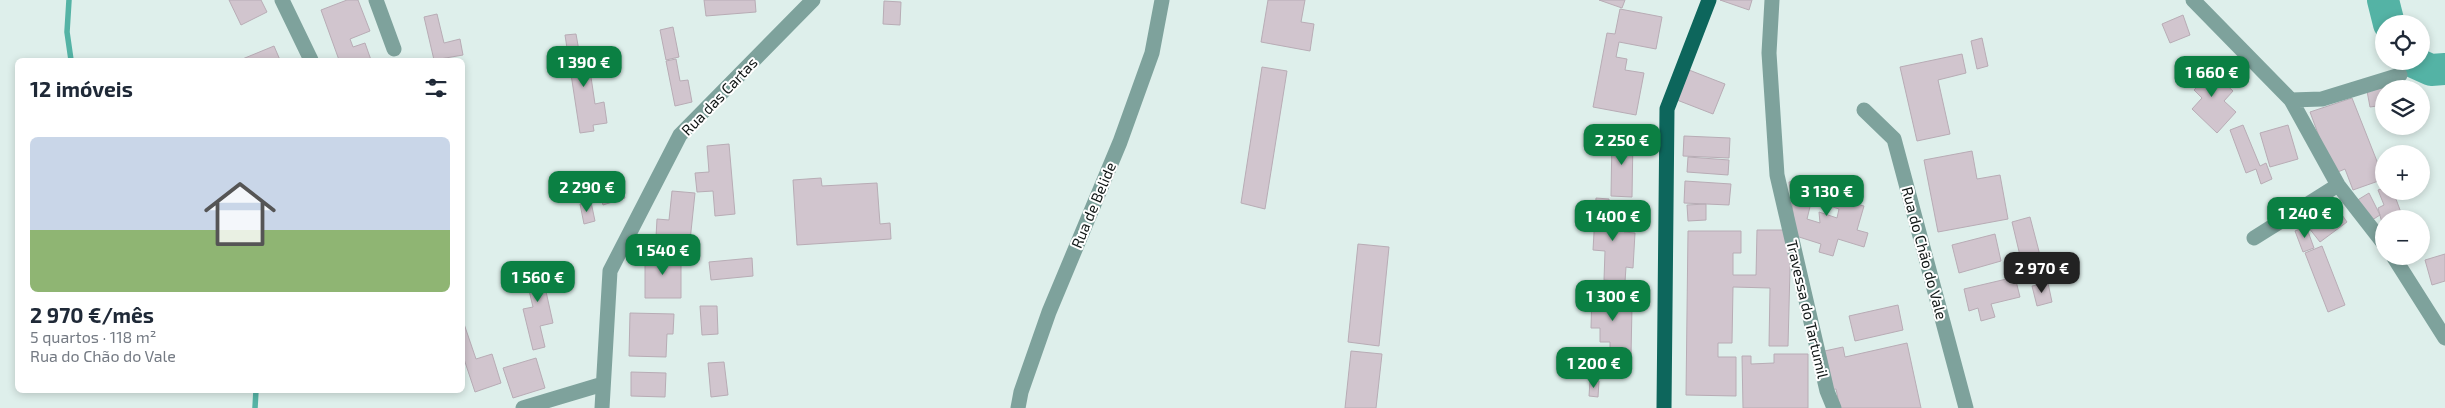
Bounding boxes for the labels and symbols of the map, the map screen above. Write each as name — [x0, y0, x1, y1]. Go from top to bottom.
pin: 1 390 € — [538, 46, 630, 88]
street label: Rua das Cartas — [677, 53, 761, 139]
pin: 1 660 € — [2166, 56, 2258, 98]
pin: 2 250 € — [1576, 124, 1668, 166]
street label: Rua de Belide — [1067, 159, 1119, 251]
pin: 2 290 € — [541, 170, 633, 213]
pin: 3 130 € — [1781, 174, 1873, 217]
street label: Rua do Chão do Vale — [1899, 185, 1951, 321]
pin: 1 240 € — [2259, 196, 2351, 239]
pin: 1 400 € — [1567, 200, 1659, 242]
pin: 1 540 € — [617, 234, 709, 276]
street label: Travessa do Tartumil — [1783, 238, 1833, 381]
pin: 2 970 € — [1996, 252, 2088, 294]
pin: 1 560 € — [492, 260, 584, 303]
pin: 1 300 € — [1567, 280, 1659, 322]
pin: 1 200 € — [1548, 346, 1640, 389]

